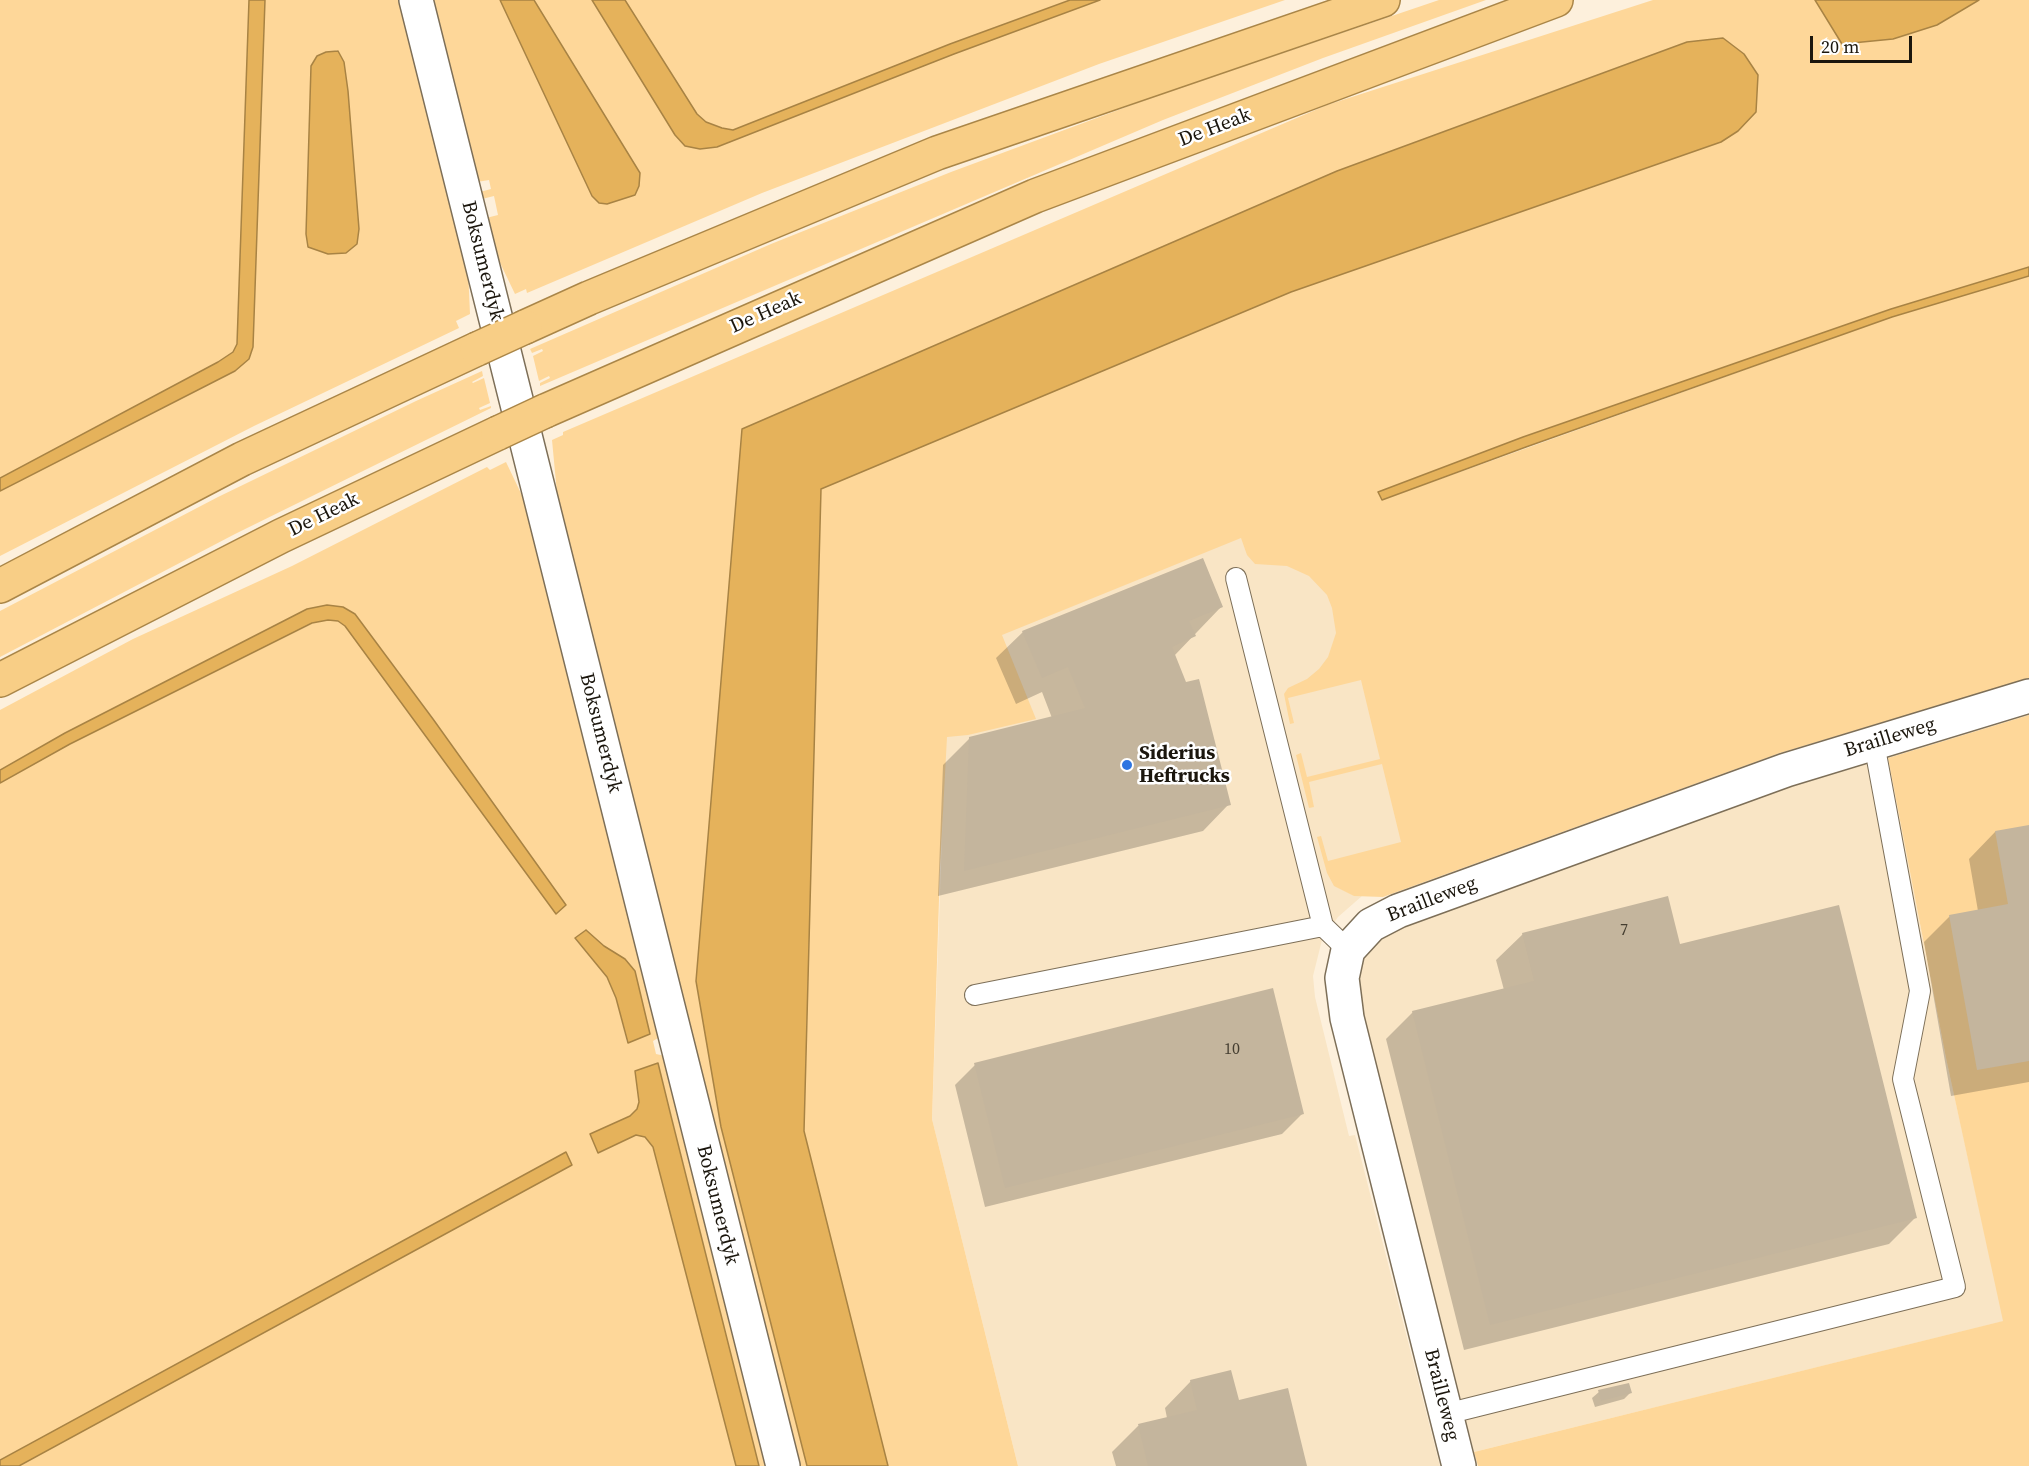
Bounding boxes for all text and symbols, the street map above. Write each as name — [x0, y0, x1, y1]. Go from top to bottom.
scale bar — [1813, 24, 1915, 62]
text: 20 m — [1821, 34, 1859, 59]
street label: De Heak — [1175, 103, 1255, 153]
street label: Boksumerdyk — [455, 199, 509, 323]
street label: De Heak — [727, 287, 805, 339]
street label: De Heak — [285, 488, 363, 542]
street label: Boksumerdyk — [573, 671, 627, 795]
street label: Brailleweg — [1841, 713, 1939, 763]
place label: Siderius Heftrucks — [1139, 742, 1230, 789]
marker: Siderius Heftrucks — [1120, 758, 1134, 772]
street label: Brailleweg — [1384, 872, 1480, 928]
house number: 7 — [1620, 921, 1628, 941]
house number: 10 — [1224, 1040, 1240, 1060]
street label: Boksumerdyk — [690, 1143, 744, 1267]
street label: Brailleweg — [1418, 1346, 1464, 1444]

